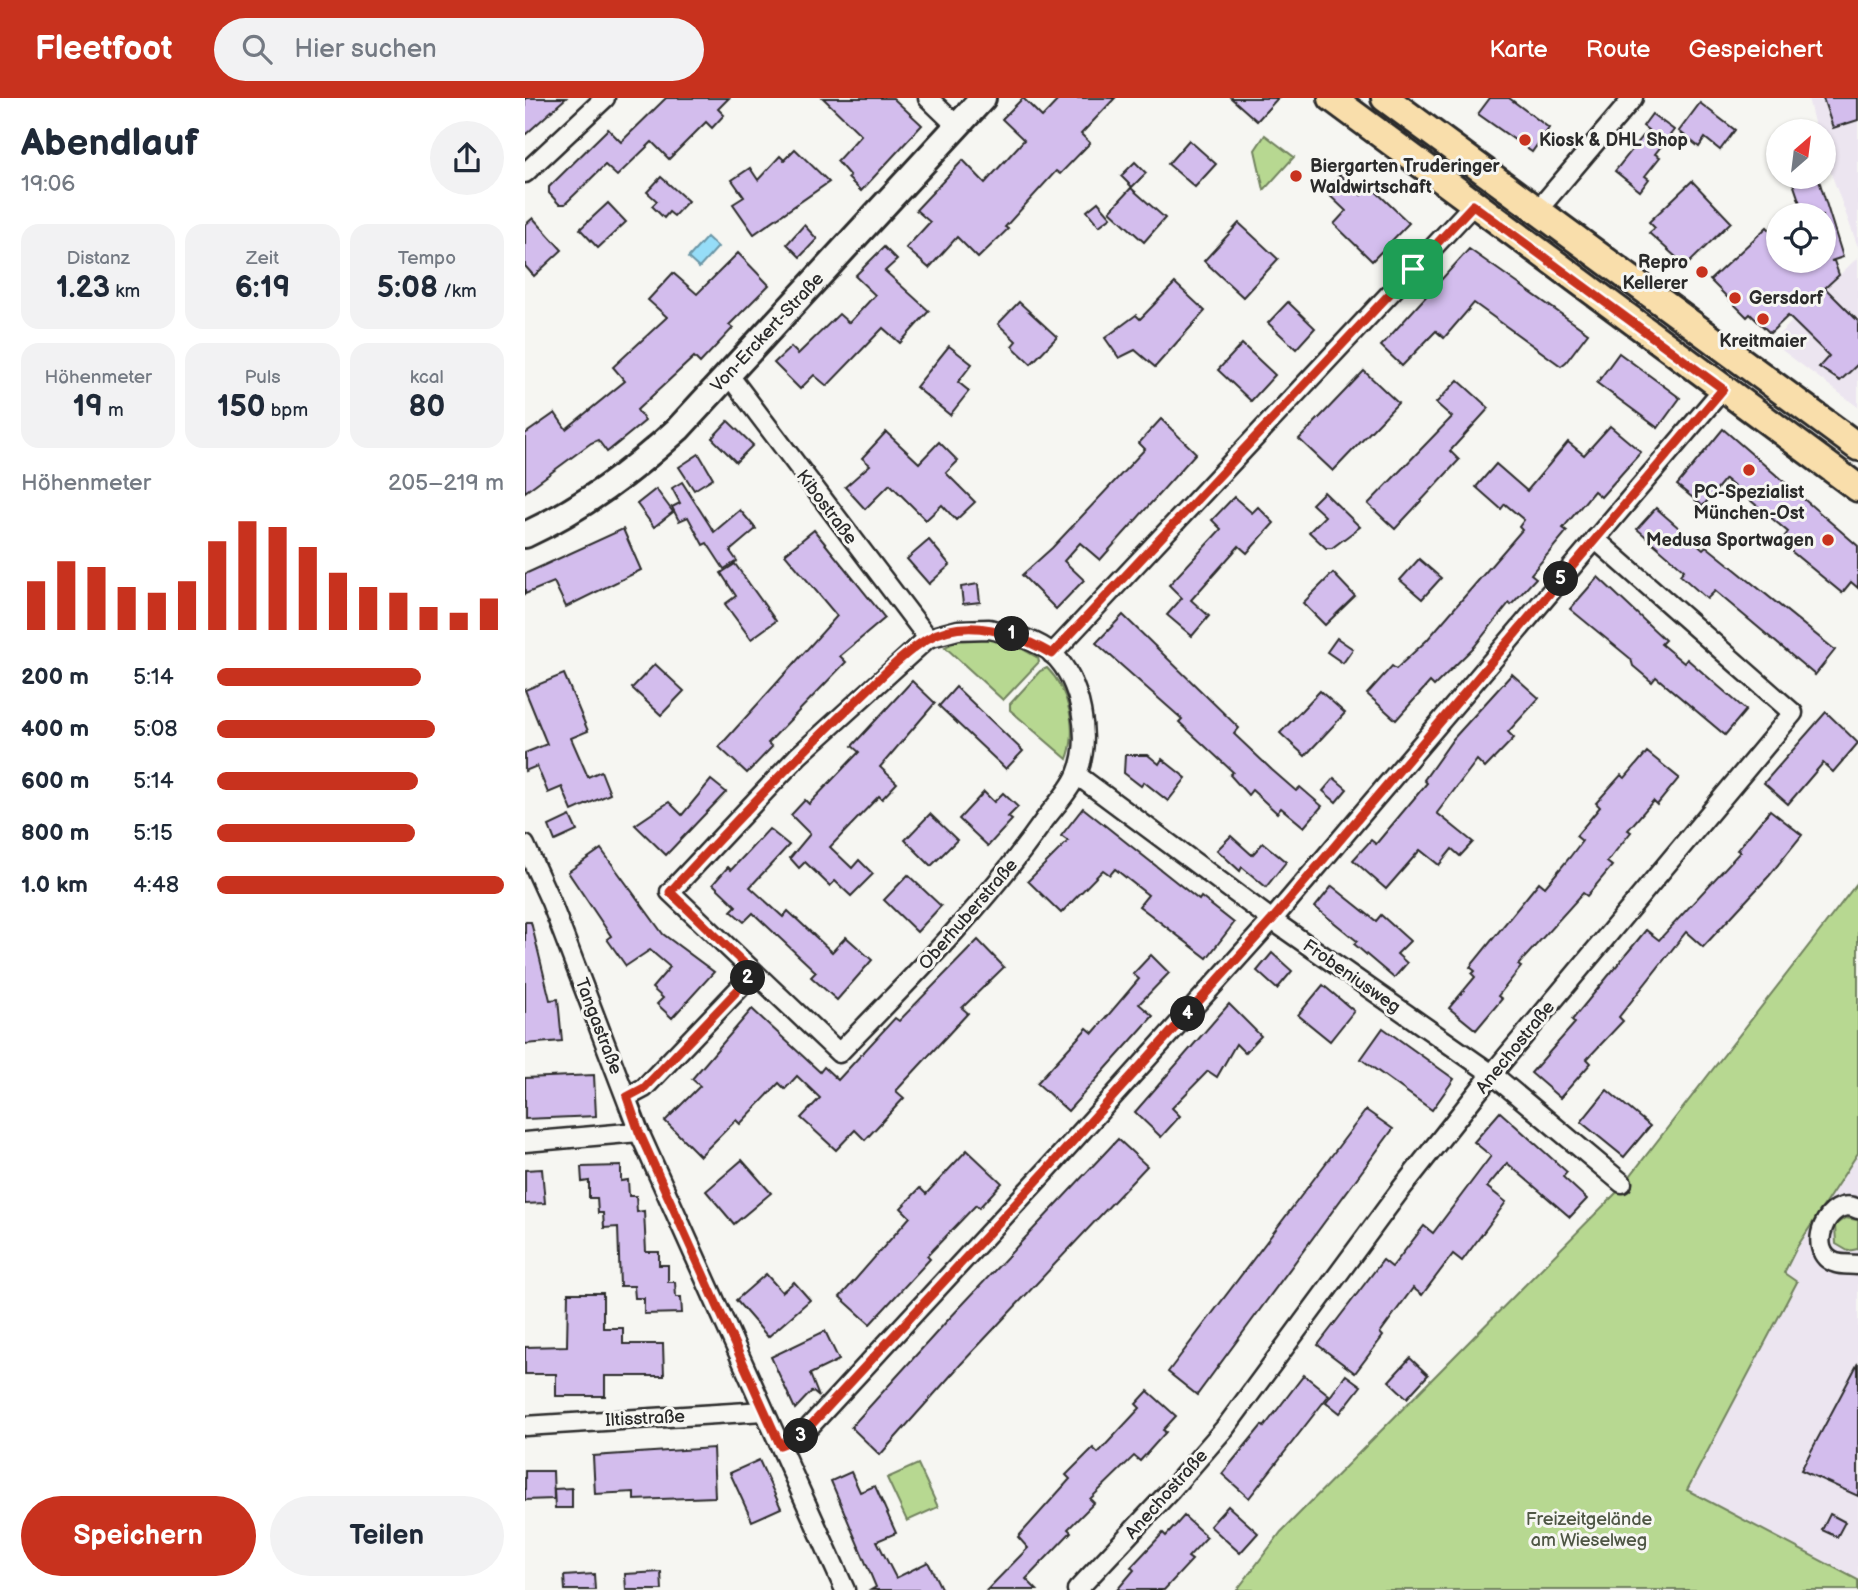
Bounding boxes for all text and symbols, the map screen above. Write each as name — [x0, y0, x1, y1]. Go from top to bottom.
search box — [214, 18, 704, 81]
text: Fleetfoot — [35, 29, 172, 69]
icon: search — [238, 30, 276, 68]
text: Hier suchen — [294, 34, 437, 65]
text: Karte — [1489, 35, 1548, 64]
text: Route — [1586, 35, 1651, 64]
text: Gespeichert — [1689, 35, 1823, 64]
north arrow — [1766, 119, 1836, 189]
map controls — [1766, 119, 1836, 273]
text: Abendlauf — [21, 121, 199, 166]
button: share — [430, 121, 504, 195]
place label: Kiosk & DHL Shop — [1539, 130, 1688, 151]
marker: Kiosk & DHL Shop — [1517, 132, 1533, 148]
place label: Biergarten Truderinger Waldwirtschaft — [1310, 156, 1501, 198]
marker: Biergarten Truderinger Waldwirtschaft — [1288, 168, 1304, 184]
text: 19:06 — [21, 170, 75, 198]
button: locate — [1766, 203, 1836, 273]
pin — [1383, 239, 1443, 299]
text: Distanz — [66, 247, 130, 270]
text: Zeit — [246, 247, 279, 270]
text: Tempo — [398, 247, 456, 270]
icon: arrive — [1394, 250, 1432, 288]
place label: Repro Kellerer — [1622, 252, 1689, 294]
marker: Repro Kellerer — [1694, 264, 1710, 280]
street label: Von-Erckert-Straße — [707, 268, 828, 396]
text: 1.23 — [56, 270, 110, 306]
text: 6:19 — [235, 270, 290, 306]
text: 5:08 — [377, 270, 438, 306]
text: km — [110, 280, 140, 303]
text: /km — [438, 280, 477, 303]
place label: Gersdorf — [1749, 288, 1824, 309]
marker: Gersdorf — [1727, 290, 1743, 306]
marker: Kreitmaier — [1755, 311, 1771, 327]
place label: Kreitmaier — [1719, 331, 1808, 352]
text: Höhenmeter — [44, 366, 152, 389]
text: Puls — [244, 366, 281, 389]
text: kcal — [410, 366, 444, 389]
text: 19 — [73, 389, 103, 425]
text: 150 — [217, 389, 266, 425]
text: 80 — [408, 389, 445, 425]
text: m — [103, 399, 124, 422]
text: bpm — [266, 399, 308, 422]
marker: PC-Spezialist München-Ost — [1741, 462, 1757, 478]
street label: Kibostraße — [792, 466, 862, 549]
text: Höhenmeter — [21, 469, 151, 497]
text: 205–219 m — [388, 469, 504, 497]
place label: PC-Spezialist München-Ost — [1693, 482, 1805, 524]
place label: Medusa Sportwagen — [1646, 530, 1814, 551]
marker: Medusa Sportwagen — [1820, 532, 1836, 548]
pin: 5 — [1543, 561, 1579, 596]
text: 5 — [1555, 567, 1566, 590]
pin: 1 — [995, 616, 1029, 652]
text: 1 — [1008, 622, 1016, 645]
text: 200 m — [21, 663, 89, 691]
text: 5:14 — [133, 663, 174, 691]
text: 400 m — [21, 715, 89, 743]
text: 5:08 — [133, 715, 178, 743]
text: 600 m — [21, 767, 89, 795]
text: 5:14 — [133, 767, 174, 795]
text: 800 m — [21, 819, 89, 847]
text: 5:15 — [133, 819, 173, 847]
street label: Oberhuberstraße — [915, 854, 1022, 974]
text: 1.0 km — [21, 871, 88, 899]
text: 4:48 — [133, 871, 179, 899]
street label: Frobeniusweg — [1299, 935, 1404, 1018]
pin: 2 — [731, 960, 766, 996]
text: 2 — [742, 966, 753, 989]
street label: Tangastraße — [571, 975, 627, 1078]
pin: 4 — [1171, 996, 1205, 1032]
street label: Anechostraße — [1472, 997, 1559, 1098]
text: 4 — [1182, 1002, 1193, 1025]
street label: Iltisstraße — [605, 1406, 686, 1431]
pin: 3 — [783, 1418, 819, 1454]
text: 3 — [795, 1424, 806, 1447]
street label: Anechostraße — [1121, 1445, 1212, 1543]
button: Speichern — [21, 1496, 256, 1576]
button: Teilen — [270, 1496, 504, 1576]
park label: Freizeitgelände am Wieselweg — [1526, 1509, 1652, 1551]

